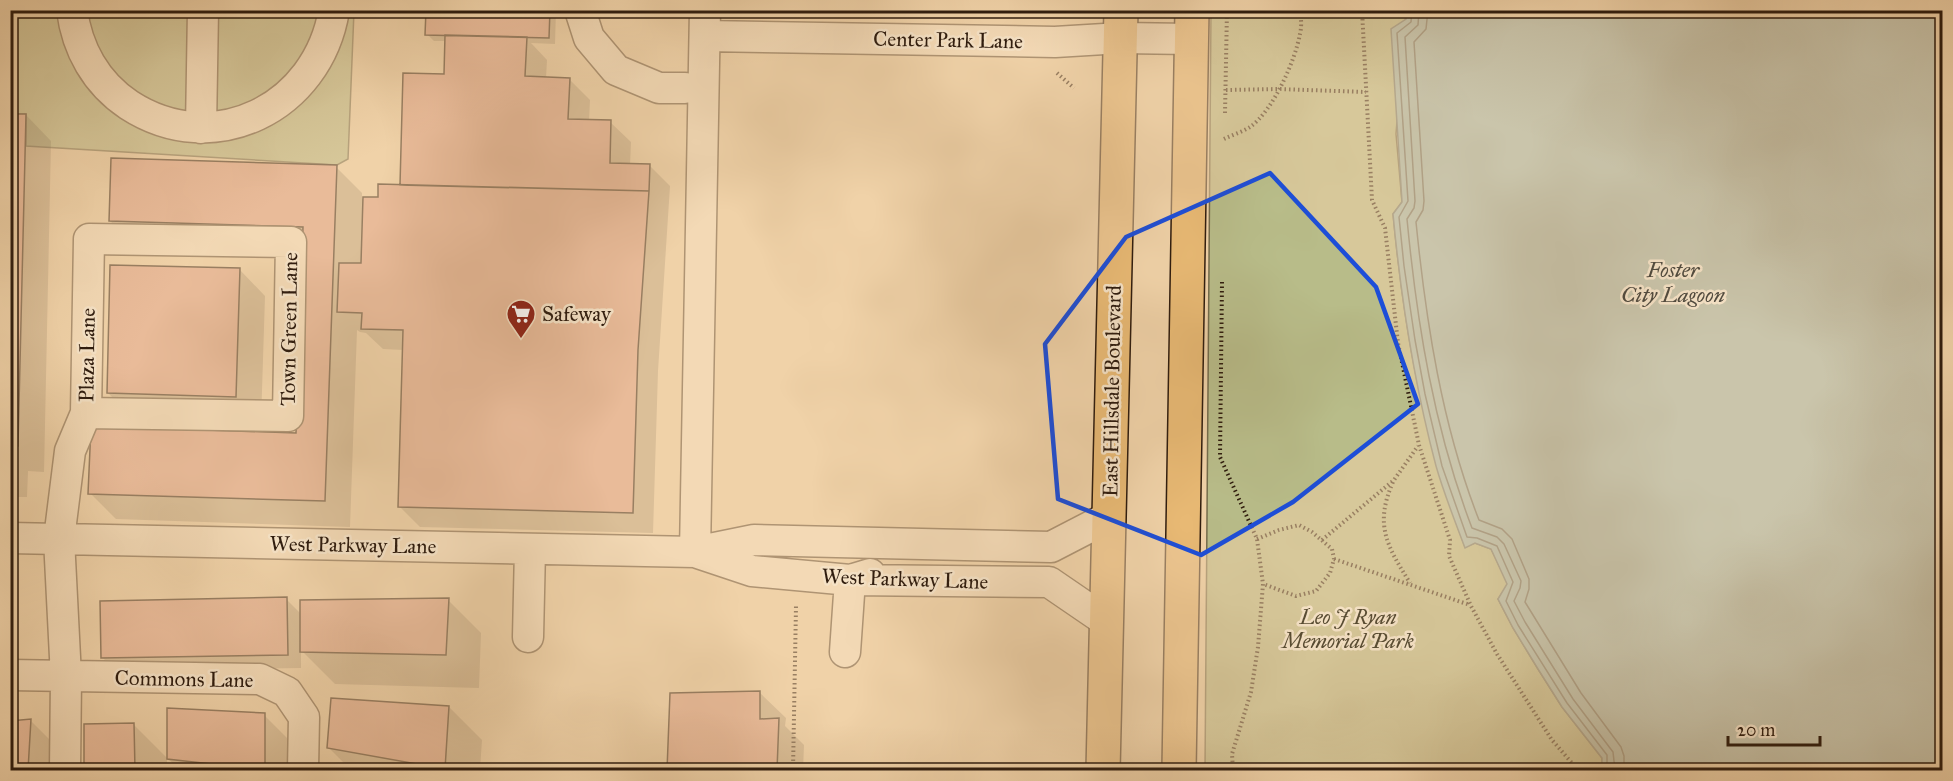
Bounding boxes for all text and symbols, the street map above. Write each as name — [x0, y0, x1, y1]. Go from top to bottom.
street label: Center Park Lane — [873, 26, 1023, 54]
street label: Town Green Lane — [275, 252, 303, 406]
water label: Foster City Lagoon — [1621, 256, 1725, 308]
street label: East Hillsdale Boulevard — [1097, 284, 1127, 497]
supermarket icon: Safeway — [505, 298, 537, 340]
place label: Safeway — [542, 301, 612, 327]
street label: Plaza Lane — [73, 307, 101, 402]
street label: West Parkway Lane — [269, 531, 437, 559]
street label: West Parkway Lane — [821, 563, 989, 595]
park label: Leo J Ryan Memorial Park — [1280, 604, 1414, 654]
street label: Commons Lane — [114, 665, 254, 693]
scale bar — [1728, 709, 1820, 747]
text: 20 m — [1737, 719, 1775, 741]

